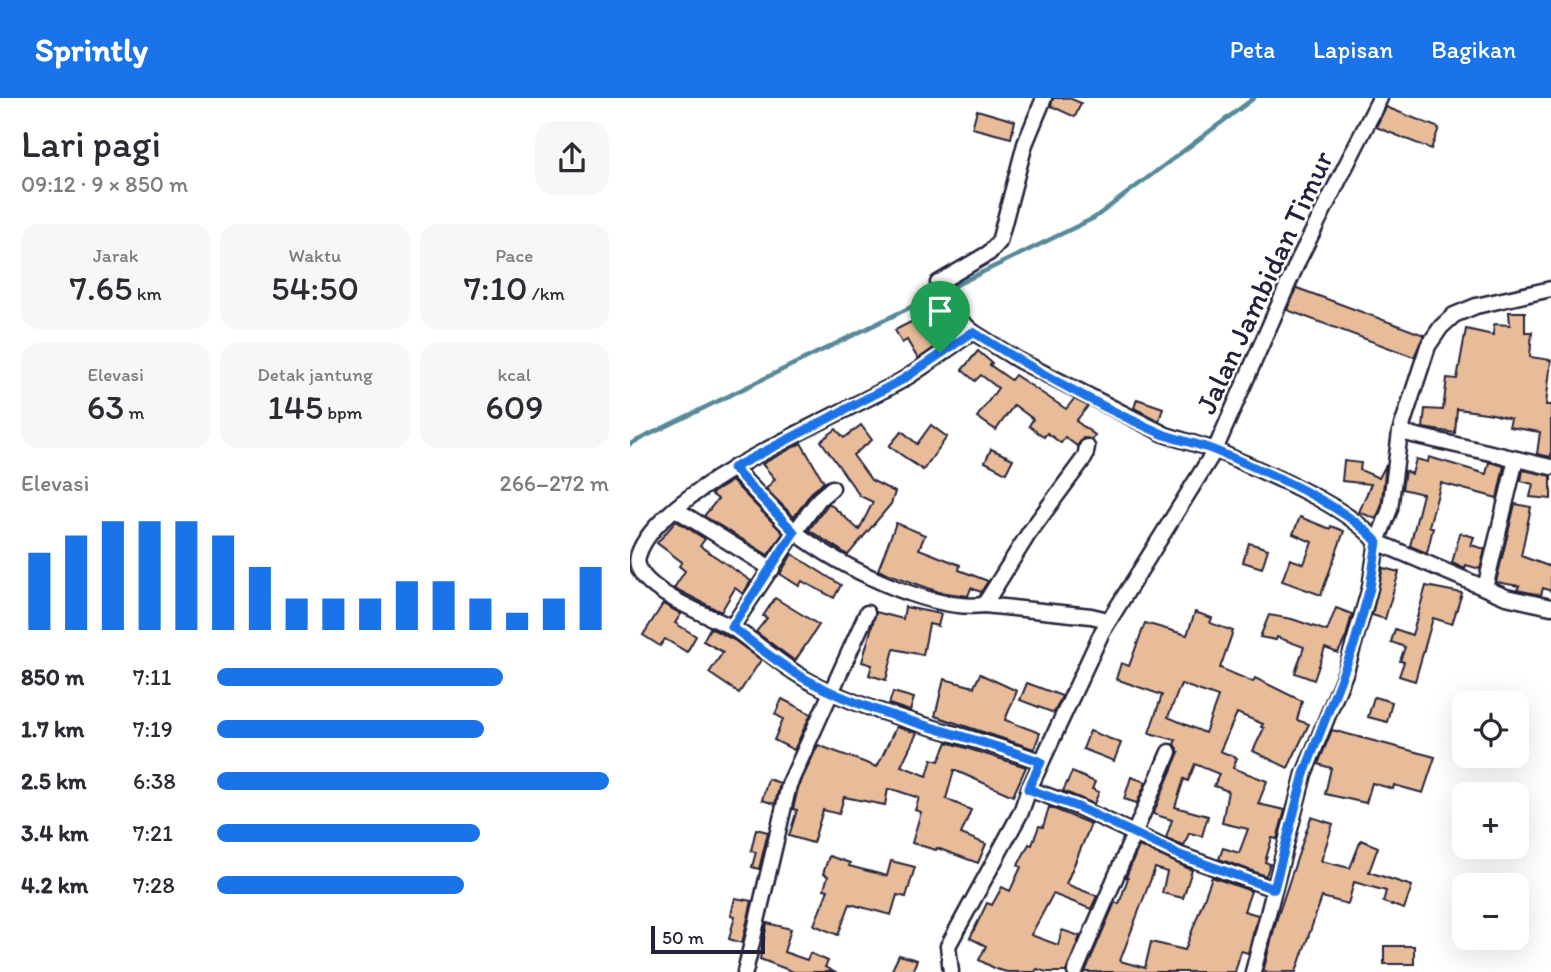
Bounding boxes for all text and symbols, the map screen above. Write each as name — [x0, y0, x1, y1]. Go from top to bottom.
text: Sprintly — [35, 30, 148, 69]
text: Peta — [1230, 35, 1275, 64]
text: Lapisan — [1313, 35, 1393, 64]
text: Bagikan — [1431, 35, 1516, 64]
text: Lari pagi — [21, 121, 161, 167]
button: share — [535, 121, 609, 195]
street label: Jalan Jambidan Timur — [1187, 144, 1341, 419]
text: 09:12 · 9 × 850 m — [21, 170, 188, 198]
text: Jarak — [93, 244, 138, 267]
text: Waktu — [289, 244, 341, 267]
text: Pace — [495, 244, 533, 267]
text: 7.65 — [70, 267, 132, 309]
text: 54:50 — [271, 267, 359, 309]
text: 7:10 — [464, 267, 527, 309]
pin — [910, 281, 970, 353]
text: km — [132, 282, 162, 305]
text: /km — [527, 282, 565, 305]
icon: arrive — [921, 292, 959, 330]
text: Elevasi — [87, 363, 144, 386]
text: Detak jantung — [257, 363, 373, 386]
text: kcal — [497, 363, 531, 386]
text: 63 — [87, 386, 124, 428]
text: 145 — [267, 386, 323, 428]
text: 609 — [485, 386, 544, 428]
text: m — [124, 401, 145, 424]
text: bpm — [323, 401, 363, 424]
text: Elevasi — [21, 469, 89, 497]
text: 266–272 m — [500, 469, 609, 497]
text: 850 m — [21, 663, 84, 691]
text: 7:11 — [133, 663, 171, 691]
map controls — [1452, 691, 1529, 950]
button: locate — [1452, 691, 1529, 768]
text: 1.7 km — [21, 715, 84, 743]
text: 7:19 — [133, 715, 173, 743]
text: 2.5 km — [21, 767, 86, 795]
text: 6:38 — [133, 767, 176, 795]
button: + — [1452, 782, 1529, 859]
text: 3.4 km — [21, 819, 89, 847]
text: 7:21 — [133, 819, 173, 847]
text: 4.2 km — [21, 871, 88, 899]
text: 7:28 — [133, 871, 175, 899]
button: − — [1452, 873, 1529, 950]
scale bar — [651, 923, 765, 955]
text: 50 m — [662, 926, 704, 949]

